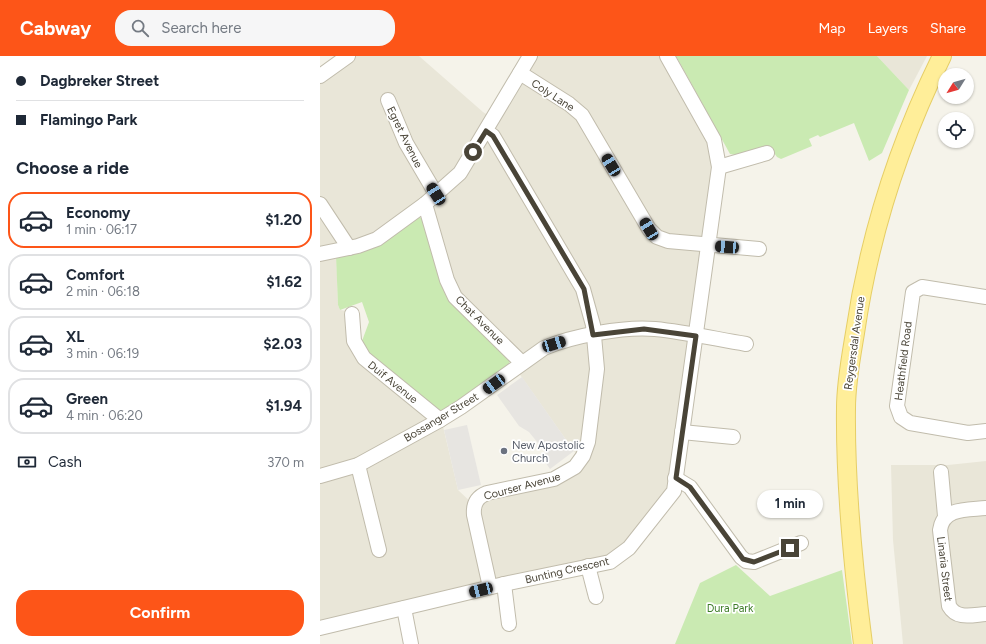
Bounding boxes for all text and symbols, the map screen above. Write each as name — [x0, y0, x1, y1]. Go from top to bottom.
search box — [115, 10, 395, 46]
text: Cabway — [20, 17, 91, 40]
icon: search — [129, 17, 151, 39]
text: Search here — [161, 19, 241, 37]
text: Map — [818, 20, 846, 37]
text: Layers — [868, 20, 908, 37]
text: Share — [930, 20, 966, 37]
north arrow — [938, 68, 974, 104]
map controls — [938, 68, 974, 148]
text: Dagbreker Street — [40, 72, 159, 90]
street label: Coly Lane — [529, 77, 577, 114]
street label: Egret Avenue — [384, 104, 425, 170]
text: Flamingo Park — [40, 111, 137, 129]
button: locate — [938, 112, 974, 148]
route start — [464, 143, 482, 161]
car — [600, 152, 622, 178]
text: Choose a ride — [16, 157, 129, 179]
car — [424, 181, 448, 207]
icon: car — [18, 202, 54, 238]
text: Economy — [66, 204, 131, 222]
text: $1.20 — [265, 211, 302, 229]
car — [638, 216, 660, 242]
text: 1 min · 06:17 — [66, 222, 137, 237]
car — [715, 240, 739, 254]
icon: car — [18, 264, 54, 300]
text: Comfort — [66, 266, 125, 284]
text: $1.62 — [266, 273, 302, 291]
text: 2 min · 06:18 — [66, 284, 140, 299]
street label: Chat Avenue — [453, 293, 507, 347]
street label: Reygersdal Avenue — [842, 296, 867, 391]
street label: Heathfield Road — [892, 321, 915, 401]
icon: car — [18, 326, 54, 362]
text: XL — [66, 328, 84, 346]
text: $2.03 — [263, 335, 302, 353]
car — [541, 335, 567, 353]
text: 3 min · 06:19 — [66, 346, 139, 361]
street label: Duif Avenue — [365, 358, 420, 406]
car — [481, 372, 507, 396]
icon: car — [18, 388, 54, 424]
text: Green — [66, 390, 108, 408]
street label: Bossanger Street — [402, 390, 481, 445]
text: $1.94 — [265, 397, 302, 415]
text: 4 min · 06:20 — [66, 408, 143, 423]
place label: New Apostolic Church — [512, 439, 585, 465]
marker: New Apostolic Church — [499, 446, 509, 456]
icon: cash — [16, 451, 38, 473]
text: Cash — [48, 453, 82, 471]
text: 370 m — [267, 455, 304, 470]
street label: Courser Avenue — [482, 470, 562, 503]
callout: 1 min — [757, 490, 823, 518]
text: 1 min — [775, 496, 805, 511]
street label: Linaria Street — [934, 536, 955, 602]
route end — [781, 539, 799, 557]
street label: Bunting Crescent — [524, 554, 611, 587]
car — [468, 581, 494, 599]
button: Confirm — [16, 590, 304, 636]
park label: Dura Park — [707, 602, 754, 615]

